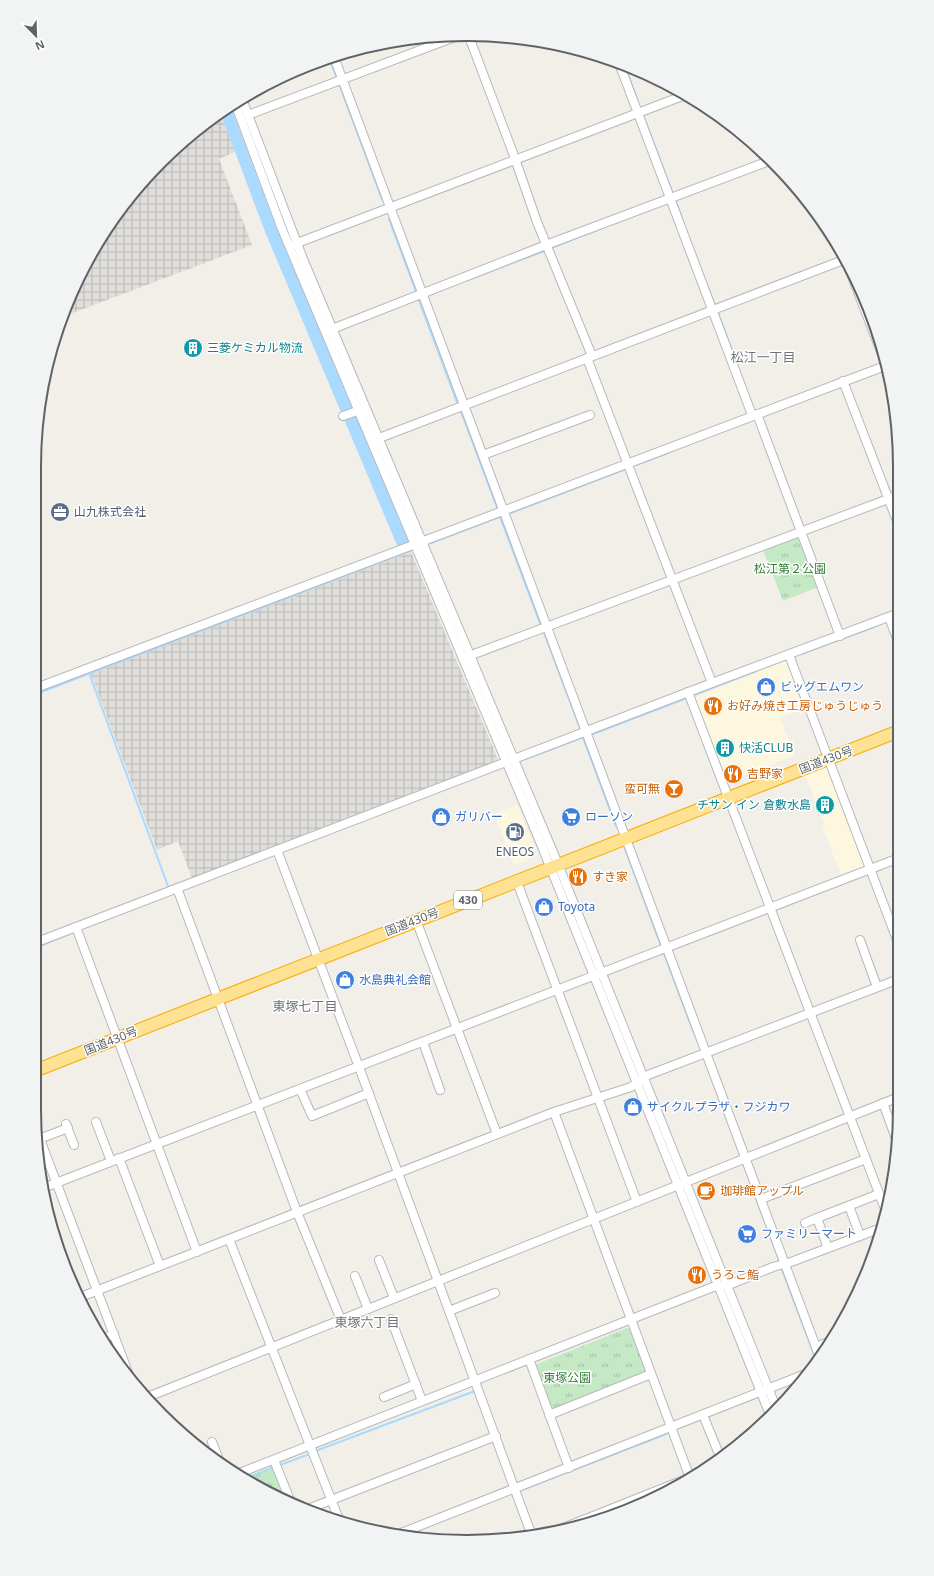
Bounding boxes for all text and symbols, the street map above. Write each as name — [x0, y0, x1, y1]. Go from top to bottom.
north arrow — [16, 16, 56, 56]
text: N — [33, 37, 47, 54]
building icon: 三菱ケミカル物流 — [182, 337, 204, 359]
place label: 三菱ケミカル物流 — [207, 339, 303, 356]
district label: 松江一丁目 — [730, 348, 796, 366]
office icon: 山九株式会社 — [49, 501, 71, 523]
place label: 山九株式会社 — [74, 503, 146, 520]
park label: 松江第２公園 — [754, 560, 826, 577]
shop icon: ビッグエムワン — [755, 676, 777, 698]
place label: ビッグエムワン — [780, 678, 864, 695]
restaurant icon: お好み焼き工房じゅうじゅう — [702, 695, 724, 717]
place label: お好み焼き工房じゅうじゅう — [727, 697, 883, 714]
building icon: 快活CLUB — [714, 737, 736, 759]
place label: 快活CLUB — [739, 739, 794, 756]
street label: 国道430号 — [796, 741, 855, 778]
restaurant icon: 吉野家 — [722, 763, 744, 785]
place label: 吉野家 — [747, 765, 783, 782]
bar icon: 蛮可無 — [663, 778, 685, 800]
place label: 蛮可無 — [624, 780, 660, 797]
building icon: チサン イン 倉敷水島 — [814, 794, 836, 816]
place label: チサン イン 倉敷水島 — [697, 796, 811, 813]
shop icon: ガリバー — [430, 806, 452, 828]
supermarket icon: ローソン — [560, 806, 582, 828]
place label: ガリバー — [455, 808, 503, 825]
place label: ローソン — [585, 808, 633, 825]
fuel station icon: ENEOS — [504, 821, 526, 843]
place label: ENEOS — [496, 843, 535, 860]
restaurant icon: すき家 — [567, 866, 589, 888]
place label: すき家 — [592, 868, 628, 885]
road number: 430 — [454, 891, 482, 909]
shop icon: Toyota — [533, 896, 555, 918]
place label: Toyota — [558, 898, 595, 915]
street label: 国道430号 — [382, 903, 441, 940]
shop icon: 水島典礼会館 — [334, 969, 356, 991]
place label: 水島典礼会館 — [359, 971, 431, 988]
district label: 東塚七丁目 — [272, 997, 338, 1015]
street label: 国道430号 — [81, 1022, 140, 1059]
shop icon: サイクルプラザ・フジカワ — [622, 1096, 644, 1118]
place label: サイクルプラザ・フジカワ — [647, 1098, 790, 1115]
cafe icon: 珈琲館アップル — [695, 1180, 717, 1202]
place label: 珈琲館アップル — [720, 1182, 804, 1199]
supermarket icon: ファミリーマート — [736, 1223, 758, 1245]
place label: ファミリーマート — [761, 1225, 857, 1242]
restaurant icon: うろこ鮨 — [686, 1264, 708, 1286]
place label: うろこ鮨 — [711, 1266, 759, 1283]
district label: 東塚六丁目 — [334, 1313, 400, 1331]
park label: 東塚公園 — [543, 1369, 591, 1386]

